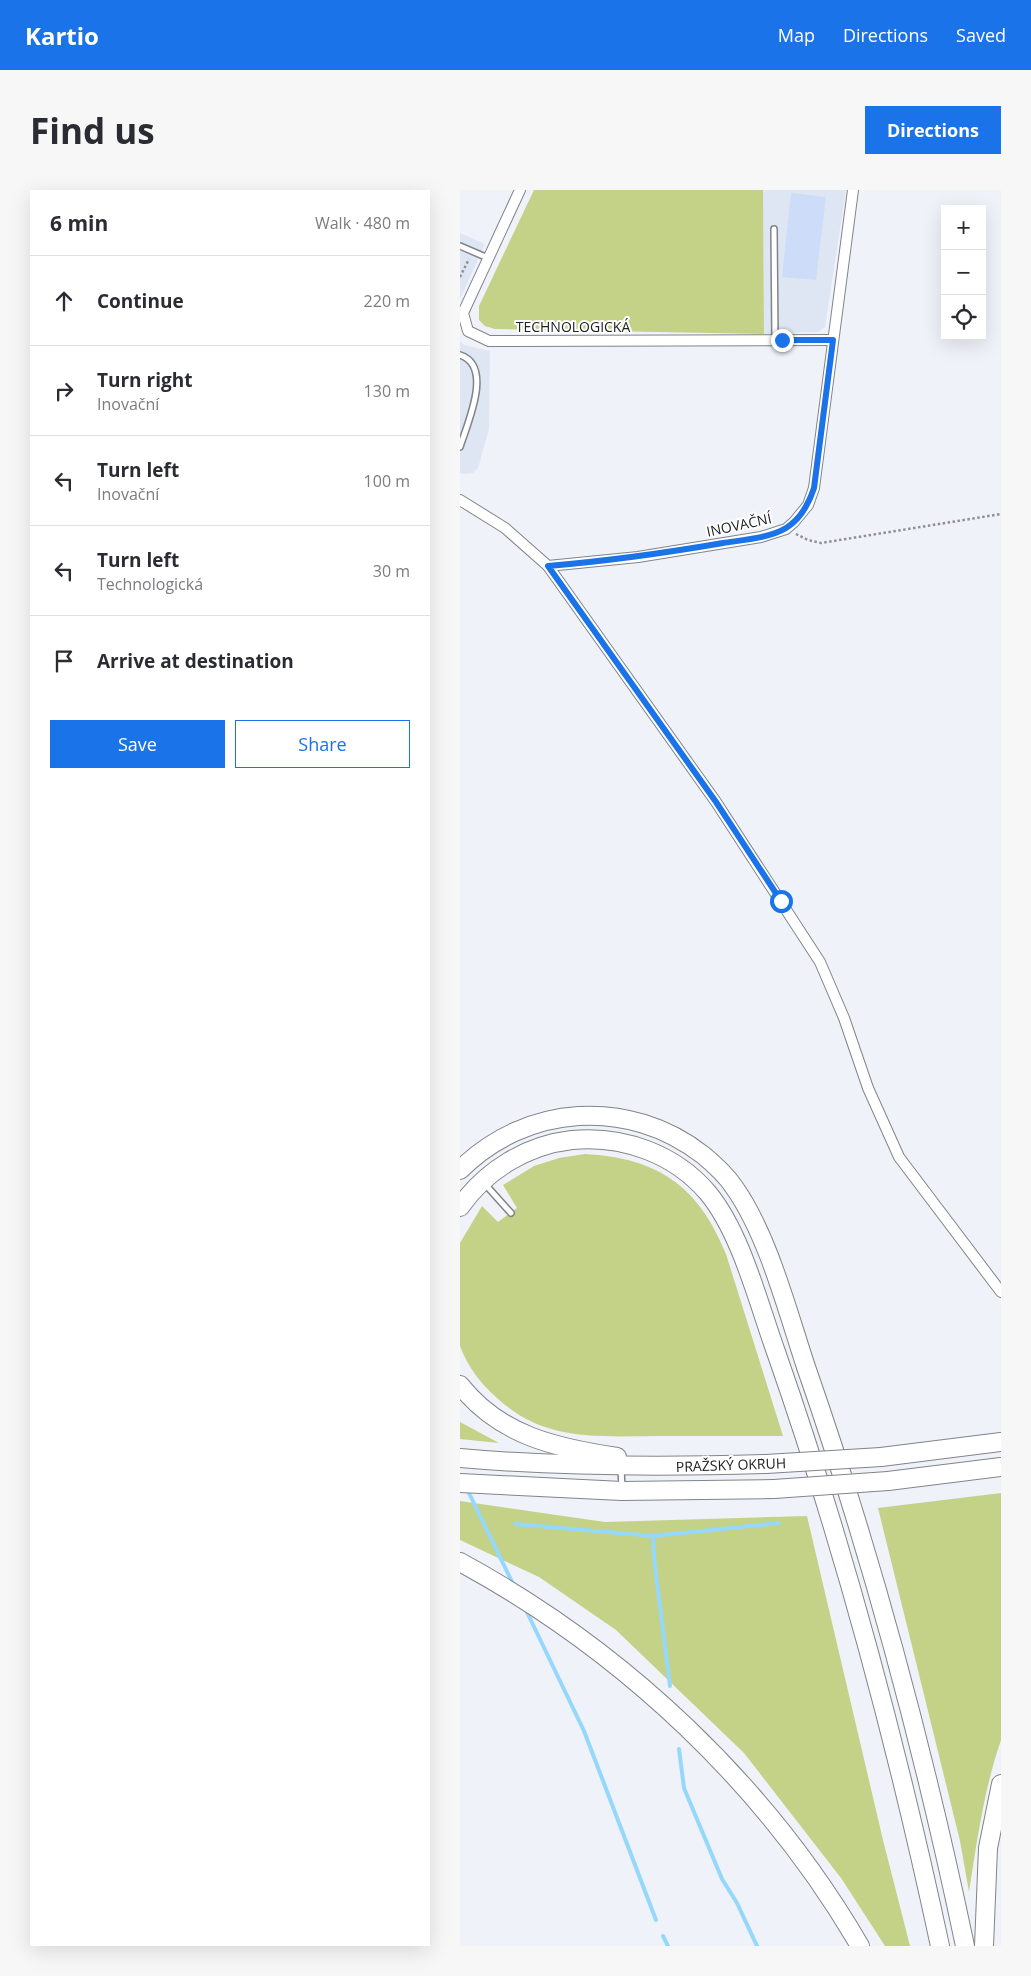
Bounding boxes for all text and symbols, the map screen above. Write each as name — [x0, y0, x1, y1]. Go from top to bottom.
text: Kartio — [25, 19, 99, 52]
text: Map — [778, 23, 815, 47]
text: Directions — [843, 23, 928, 47]
text: Saved — [956, 23, 1006, 47]
button: Directions — [865, 106, 1001, 154]
text: Find us — [30, 107, 155, 154]
map controls — [941, 205, 986, 340]
button: + — [941, 205, 986, 250]
text: 6 min — [50, 209, 108, 237]
text: Walk · 480 m — [315, 212, 410, 234]
button: − — [941, 250, 986, 295]
icon: ahead — [50, 287, 78, 315]
text: Continue — [97, 288, 184, 314]
text: 220 m — [364, 290, 410, 312]
button: locate — [941, 295, 986, 340]
street label: TECHNOLOGICKÁ — [516, 317, 630, 336]
route end — [771, 329, 794, 352]
text: Turn right — [97, 367, 192, 393]
icon: right — [50, 377, 78, 405]
text: 130 m — [364, 380, 410, 402]
text: Inovační — [97, 393, 159, 415]
text: Turn left — [97, 457, 179, 483]
icon: left — [50, 467, 78, 495]
text: 100 m — [364, 470, 410, 492]
text: Inovační — [97, 483, 159, 505]
street label: INOVAČNÍ — [705, 508, 773, 541]
text: Turn left — [97, 547, 179, 573]
icon: left — [50, 557, 78, 585]
text: 30 m — [373, 560, 410, 582]
text: Technologická — [97, 573, 203, 595]
icon: arrive — [50, 647, 78, 675]
text: Arrive at destination — [97, 648, 294, 674]
button: Save — [50, 720, 225, 768]
button: Share — [235, 720, 410, 768]
route start — [770, 890, 793, 913]
street label: PRAŽSKÝ OKRUH — [676, 1453, 786, 1476]

